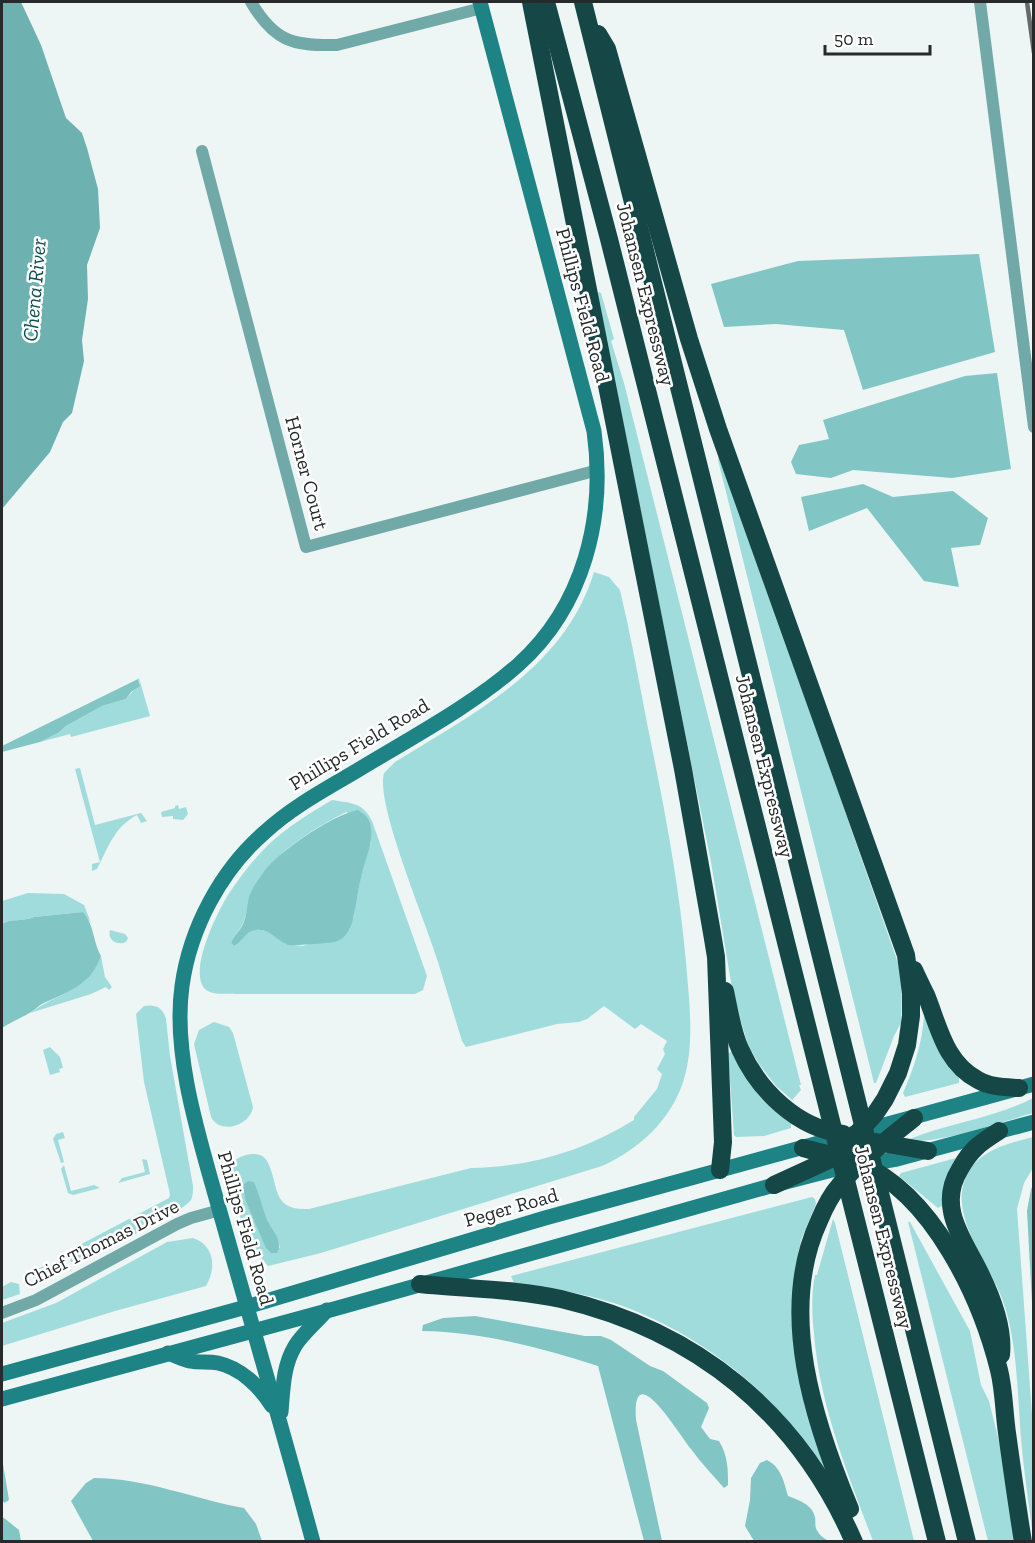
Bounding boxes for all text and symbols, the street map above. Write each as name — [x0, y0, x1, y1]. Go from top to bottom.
scale bar — [825, 18, 930, 56]
text: 50 m — [834, 28, 874, 50]
street label: Johansen Expressway — [612, 200, 681, 389]
street label: Phillips Field Road — [551, 225, 615, 385]
water label: Chena River — [17, 237, 51, 343]
street label: Horner Court — [280, 413, 334, 533]
street label: Johansen Expressway — [731, 672, 800, 861]
street label: Phillips Field Road — [285, 693, 433, 795]
street label: Johansen Expressway — [850, 1143, 919, 1332]
street label: Phillips Field Road — [213, 1148, 279, 1308]
street label: Peger Road — [461, 1182, 561, 1232]
street label: Chief Thomas Drive — [19, 1194, 183, 1292]

